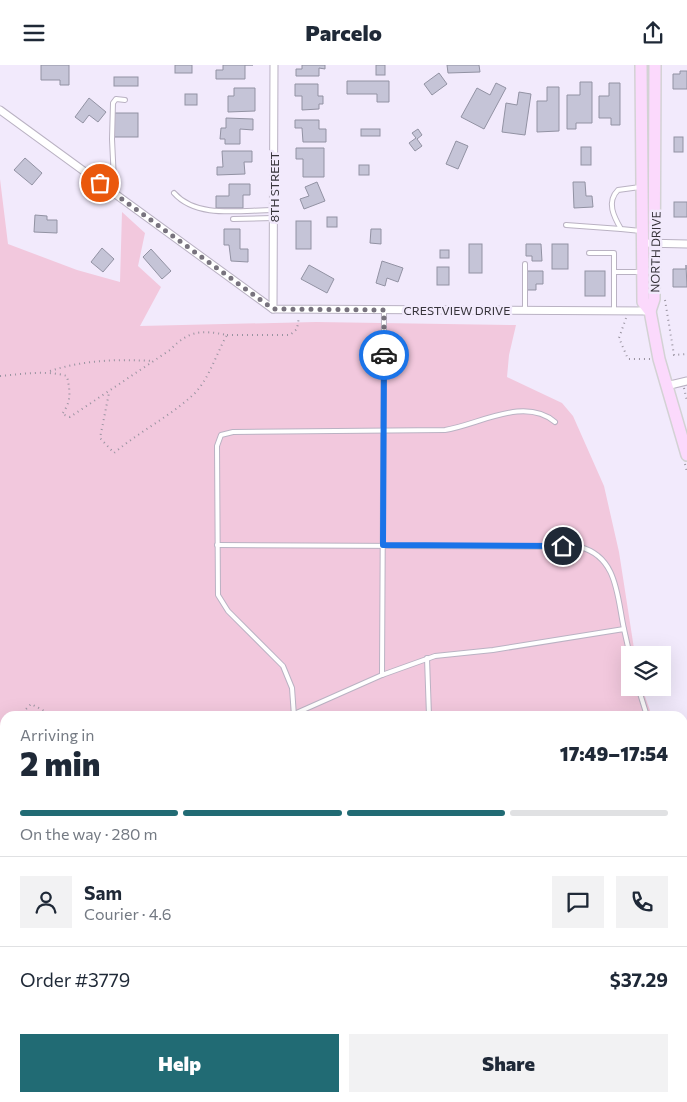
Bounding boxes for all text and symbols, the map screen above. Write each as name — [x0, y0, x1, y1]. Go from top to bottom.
icon: menu — [20, 19, 48, 47]
text: Parcelo — [305, 19, 382, 46]
icon: share — [639, 19, 667, 47]
street label: 8TH STREET — [267, 151, 281, 222]
pin — [79, 162, 121, 204]
icon: bag — [86, 169, 114, 197]
street label: NORTH DRIVE — [647, 211, 663, 293]
street label: CRESTVIEW DRIVE — [404, 303, 510, 317]
courier — [359, 330, 409, 380]
icon: car — [370, 341, 398, 369]
pin — [542, 525, 584, 567]
icon: home — [549, 532, 577, 560]
map controls — [621, 646, 671, 696]
button: layers — [621, 646, 671, 696]
text: Arriving in — [20, 725, 94, 744]
text: 17:49–17:54 — [560, 742, 668, 765]
text: 2 min — [20, 743, 100, 783]
text: On the way · 280 m — [20, 824, 158, 843]
button: person — [20, 876, 72, 928]
button: chat — [552, 876, 604, 928]
button: phone — [616, 876, 668, 928]
text: Sam — [84, 881, 122, 904]
text: Courier · 4.6 — [84, 904, 171, 923]
text: Order #3779 — [20, 968, 130, 991]
text: $37.29 — [610, 968, 668, 991]
button: Help — [20, 1034, 339, 1092]
button: Share — [349, 1034, 668, 1092]

